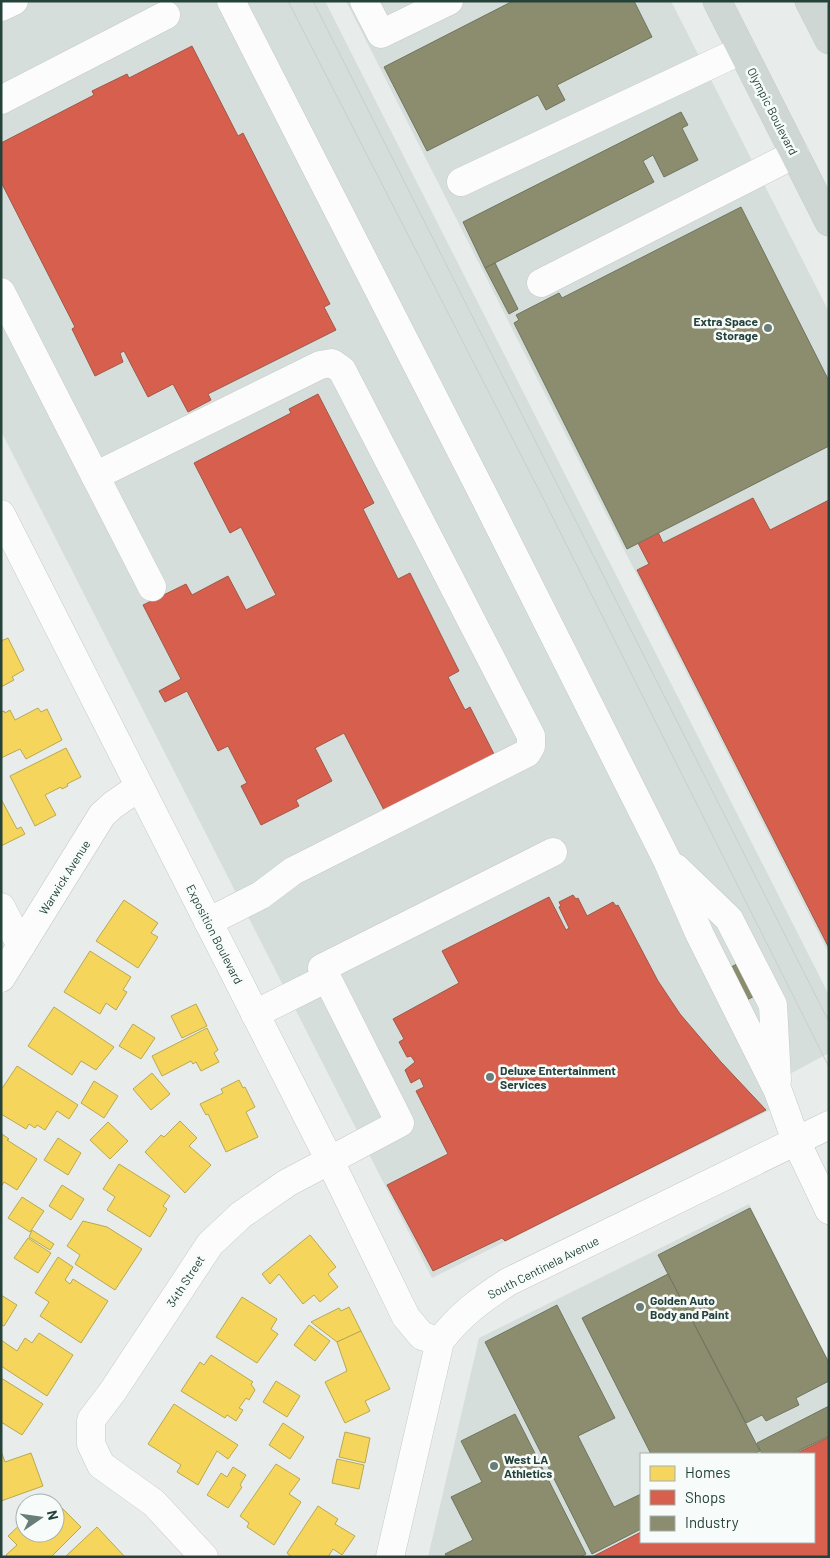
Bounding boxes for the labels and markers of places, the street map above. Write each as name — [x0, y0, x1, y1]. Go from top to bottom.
place label: Extra Space Storage — [693, 314, 758, 342]
marker: Extra Space Storage — [762, 322, 774, 334]
place label: Deluxe Entertainment Services — [500, 1063, 616, 1091]
marker: Deluxe Entertainment Services — [484, 1071, 496, 1083]
place label: Golden Auto Body and Paint — [650, 1293, 729, 1321]
marker: Golden Auto Body and Paint — [634, 1301, 646, 1313]
place label: West LA Athletics — [504, 1452, 552, 1480]
marker: West LA Athletics — [488, 1460, 500, 1472]

